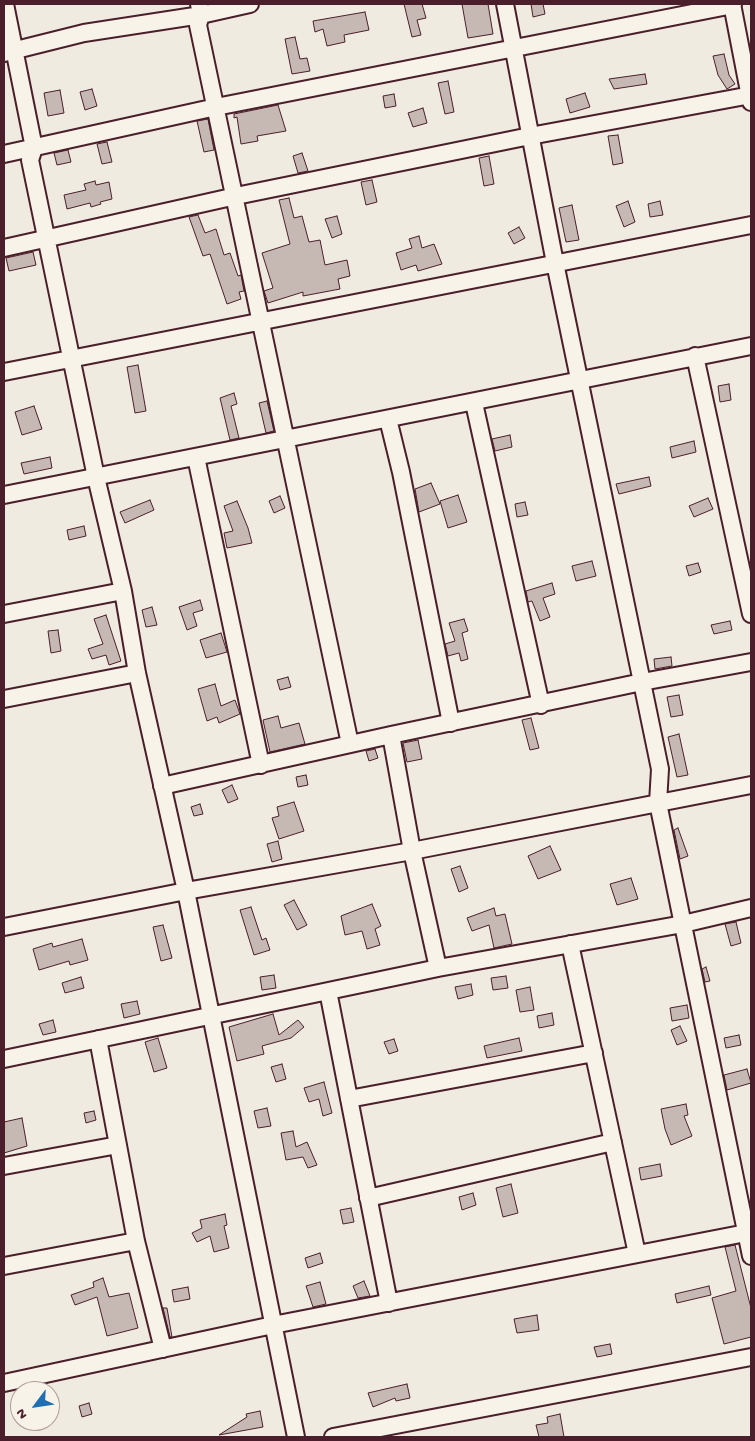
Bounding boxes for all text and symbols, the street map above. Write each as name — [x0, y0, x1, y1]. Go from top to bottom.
north arrow — [10, 1381, 60, 1431]
text: N — [13, 1405, 32, 1422]

